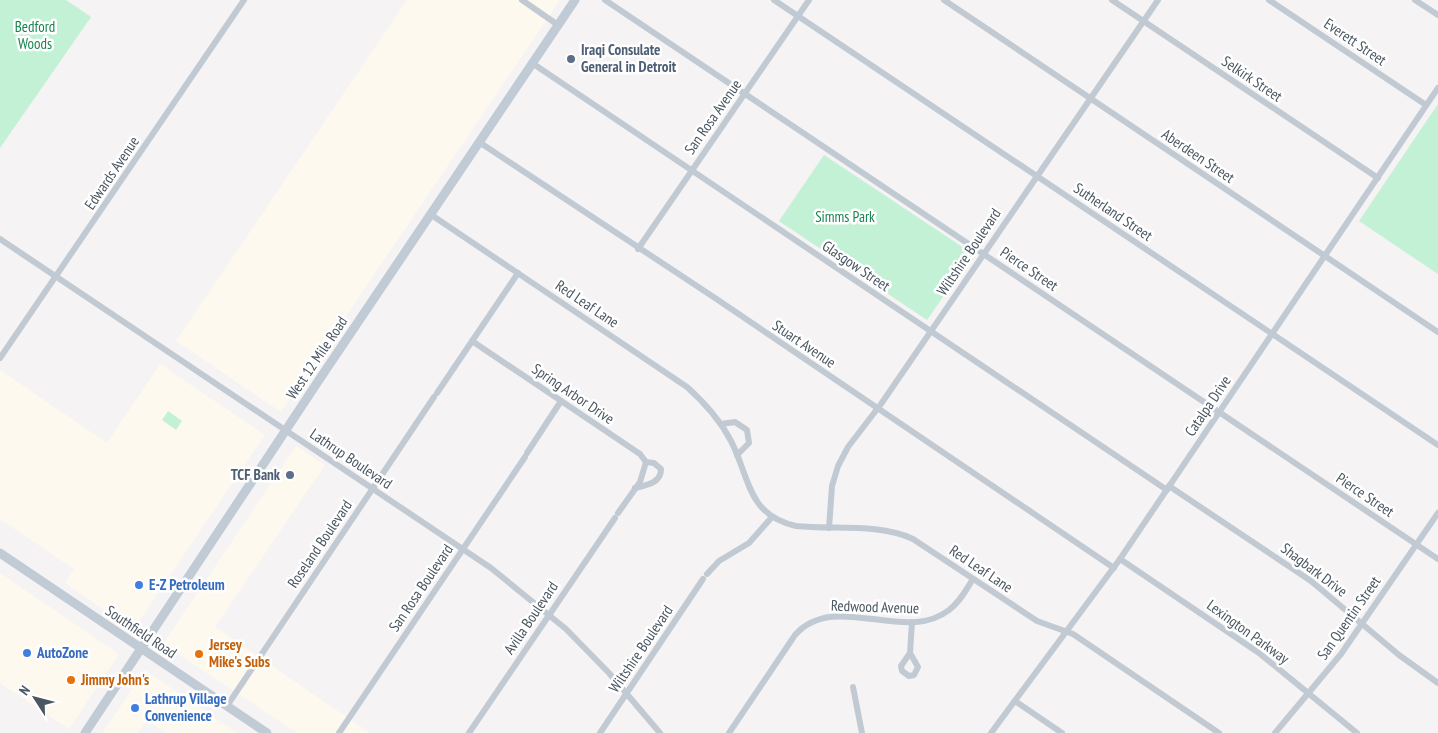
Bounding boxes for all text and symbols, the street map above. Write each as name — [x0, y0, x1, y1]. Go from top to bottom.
street label: Everett Street — [1320, 14, 1390, 69]
park label: Bedford Woods — [15, 17, 55, 53]
place label: Iraqi Consulate General in Detroit — [581, 40, 677, 76]
street label: Selkirk Street — [1218, 51, 1286, 106]
marker: Iraqi Consulate General in Detroit — [565, 53, 577, 65]
street label: San Rosa Avenue — [680, 76, 745, 158]
street label: Aberdeen Street — [1158, 124, 1238, 187]
street label: Edwards Avenue — [80, 133, 143, 213]
street label: Sutherland Street — [1070, 178, 1156, 245]
street label: Wiltshire Boulevard — [932, 204, 1005, 299]
park label: Simms Park — [815, 207, 875, 226]
street label: Glasgow Street — [819, 236, 894, 295]
street label: Pierce Street — [997, 242, 1062, 295]
street label: Red Leaf Lane — [552, 276, 622, 332]
street label: West 12 Mile Road — [282, 313, 351, 403]
street label: Stuart Avenue — [769, 315, 840, 372]
street label: Spring Arbor Drive — [529, 359, 618, 428]
street label: Catalpa Drive — [1180, 372, 1235, 440]
street label: Lathrup Boulevard — [307, 424, 396, 493]
place label: TCF Bank — [231, 465, 281, 484]
street label: Pierce Street — [1333, 468, 1398, 521]
marker: TCF Bank — [284, 469, 296, 481]
street label: Roseland Boulevard — [283, 496, 356, 591]
street label: Shagbark Drive — [1277, 539, 1351, 601]
street label: San Rosa Boulevard — [384, 540, 457, 635]
street label: Red Leaf Lane — [946, 541, 1016, 597]
street label: San Quentin Street — [1313, 572, 1384, 663]
place label: E-Z Petroleum — [149, 575, 225, 594]
street label: Avilla Boulevard — [499, 578, 562, 658]
marker: E-Z Petroleum — [133, 579, 145, 591]
street label: Redwood Avenue — [831, 595, 919, 618]
street label: Lexington Parkway — [1203, 595, 1293, 668]
street label: Southfield Road — [102, 601, 180, 662]
street label: Wiltshire Boulevard — [604, 601, 677, 696]
place label: Jersey Mike's Subs — [208, 635, 270, 671]
place label: AutoZone — [36, 643, 88, 662]
marker: AutoZone — [21, 647, 33, 659]
marker: Jersey Mike's Subs — [193, 648, 205, 660]
place label: Jimmy John's — [80, 670, 149, 689]
north arrow — [10, 673, 60, 723]
marker: Jimmy John's — [65, 674, 77, 686]
text: N — [15, 682, 34, 699]
place label: Lathrup Village Convenience — [145, 689, 227, 725]
marker: Lathrup Village Convenience — [129, 702, 141, 714]

